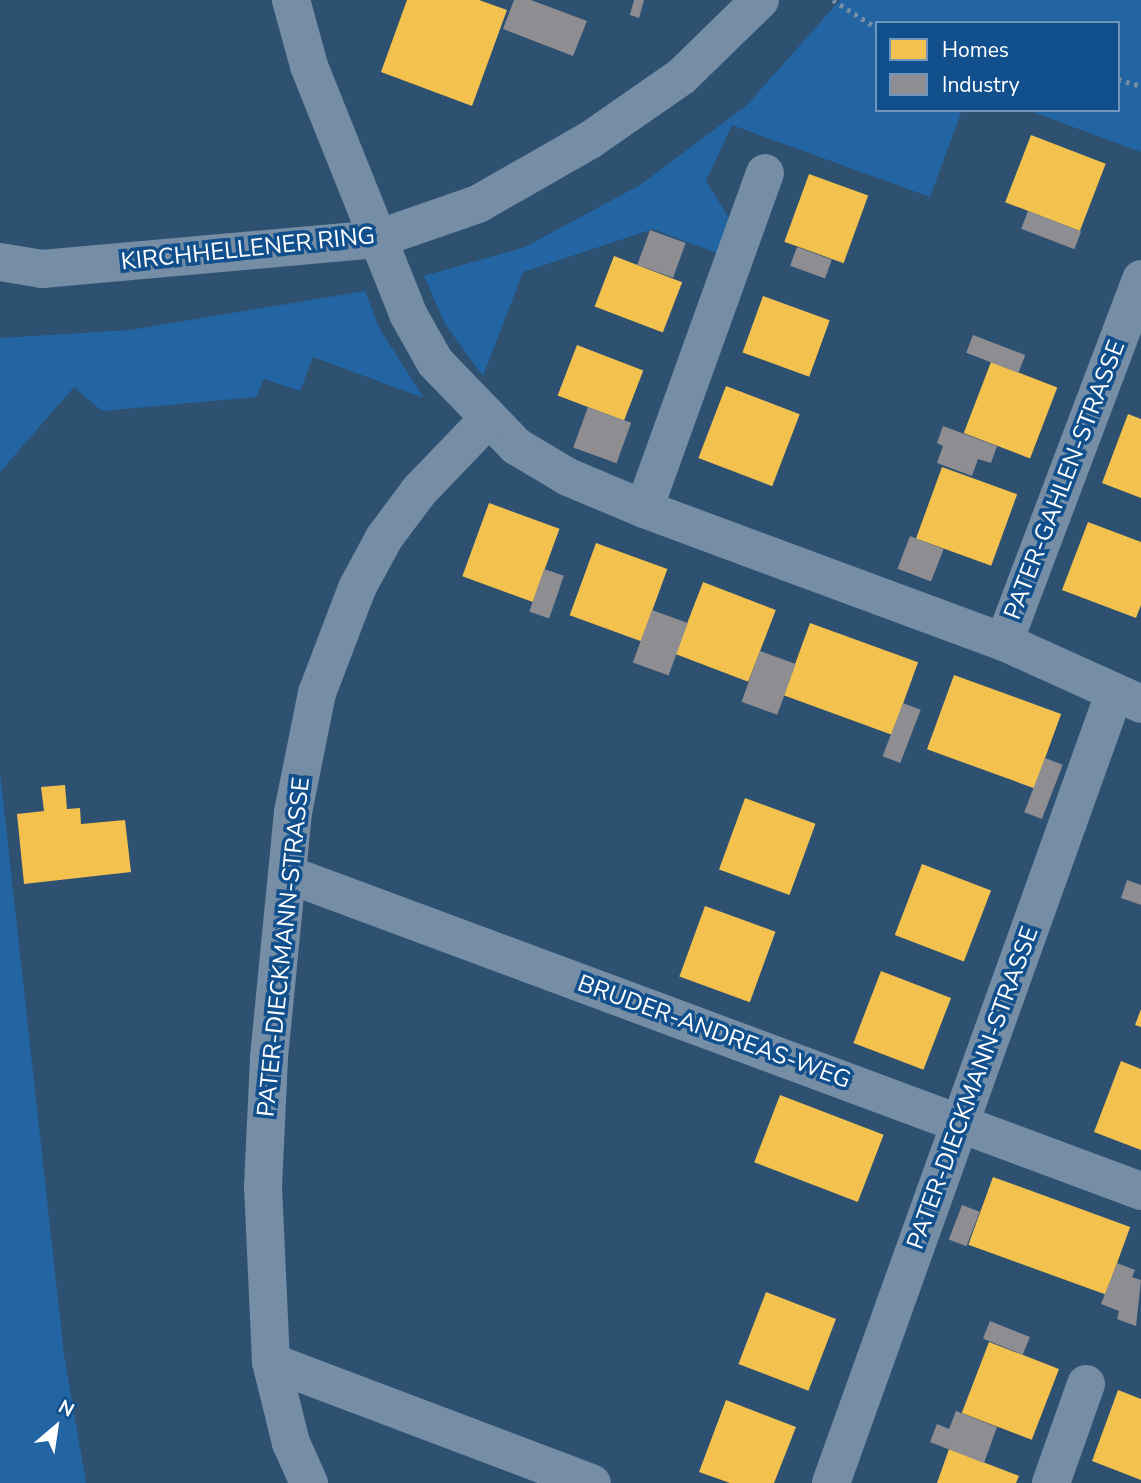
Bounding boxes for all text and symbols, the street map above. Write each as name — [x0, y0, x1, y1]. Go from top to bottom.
legend — [875, 21, 1120, 112]
text: Homes — [942, 36, 1009, 64]
text: Industry — [942, 71, 1020, 99]
street label: KIRCHHELLENER RING — [120, 221, 376, 277]
street label: PATER-GAHLEN-STRASSE — [998, 336, 1132, 624]
street label: PATER-DIECKMANN-STRASSE — [252, 776, 316, 1118]
street label: PATER-DIECKMANN-STRASSE — [901, 923, 1045, 1253]
street label: BRUDER-ANDREAS-WEG — [573, 969, 855, 1095]
north arrow — [21, 1392, 91, 1462]
text: N — [54, 1394, 79, 1423]

